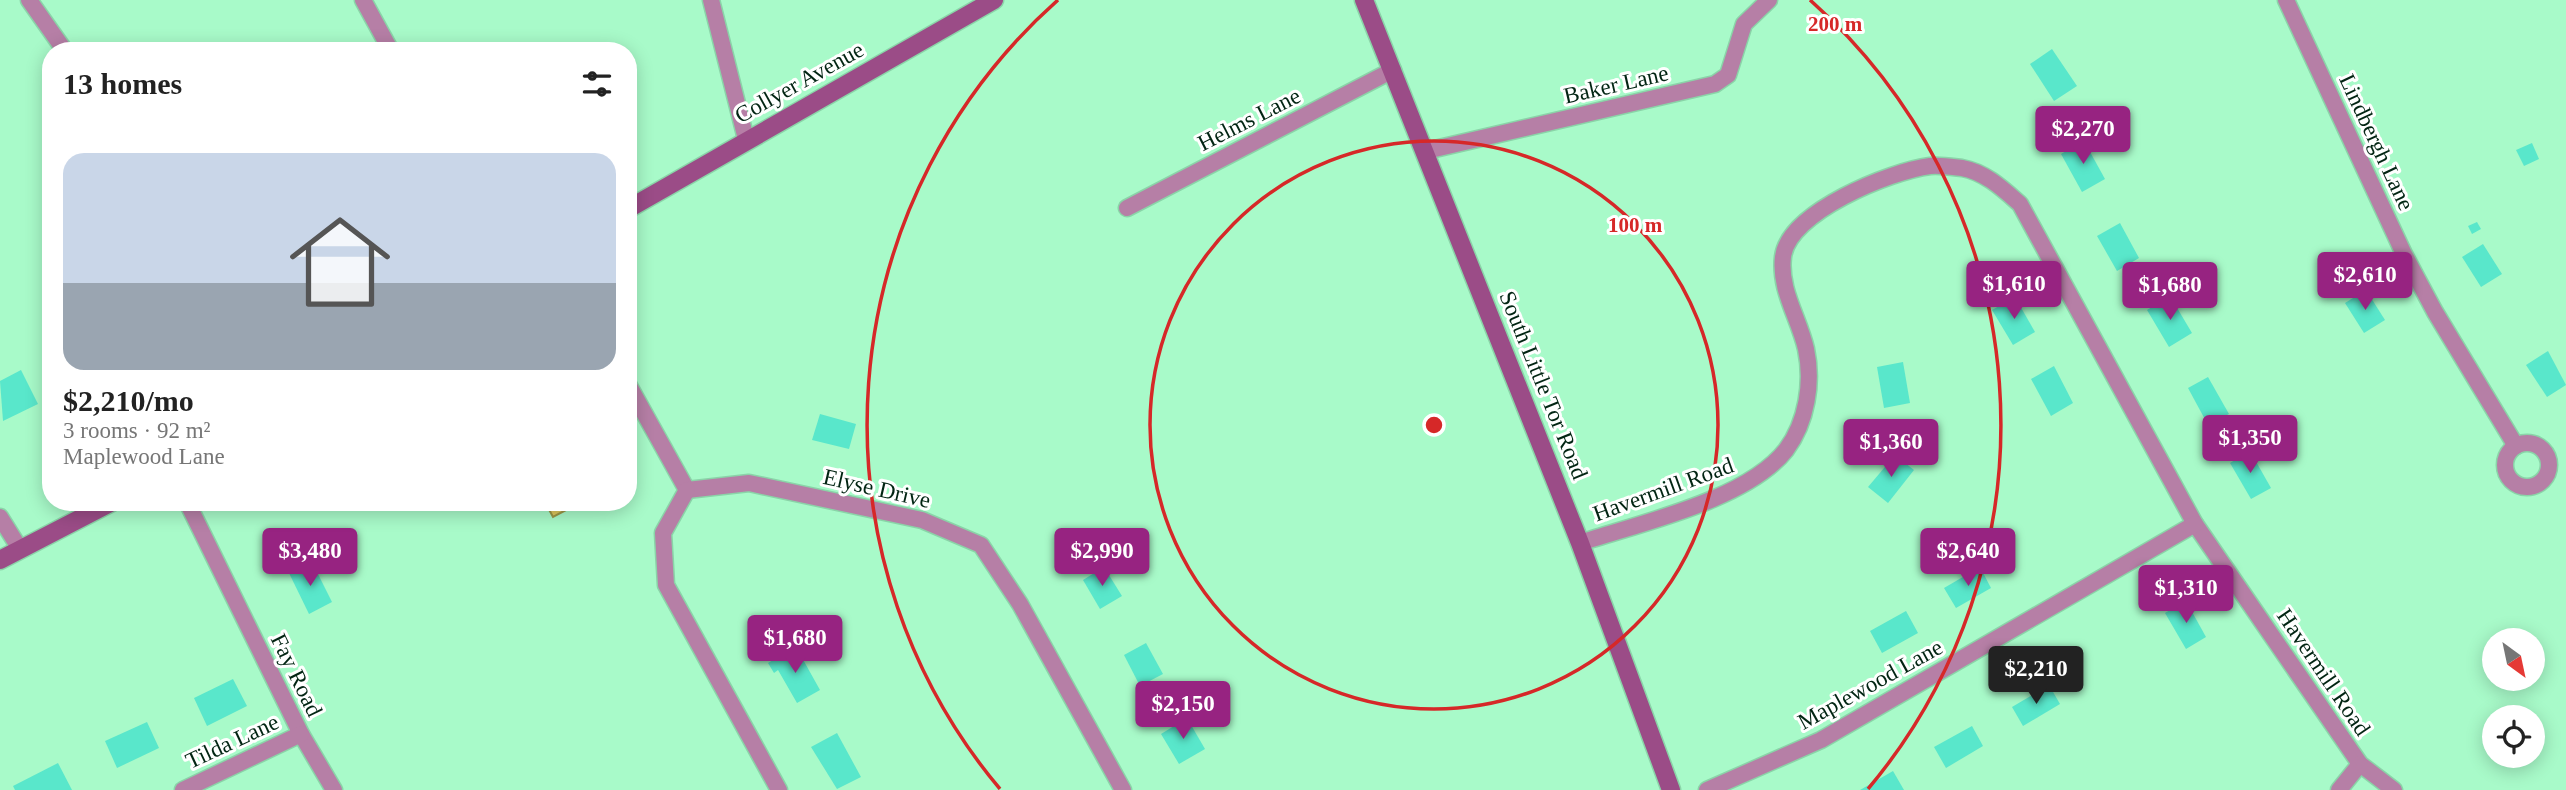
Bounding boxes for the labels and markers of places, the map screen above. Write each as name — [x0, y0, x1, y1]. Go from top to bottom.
pin: $2,270 — [2026, 106, 2140, 166]
pin: $2,610 — [2308, 252, 2422, 312]
pin: $1,610 — [1957, 262, 2071, 321]
pin: $1,680 — [2113, 262, 2227, 322]
centre of rings — [1422, 413, 1446, 437]
pin: $1,350 — [2193, 416, 2307, 475]
pin: $1,360 — [1834, 420, 1948, 479]
pin: $3,480 — [253, 528, 367, 588]
pin: $2,990 — [1045, 528, 1159, 588]
pin: $2,640 — [1911, 528, 2025, 588]
pin: $1,310 — [2129, 566, 2243, 625]
pin: $1,680 — [738, 616, 852, 675]
pin: $2,210 — [1979, 646, 2093, 706]
pin: $2,150 — [1126, 682, 1240, 741]

